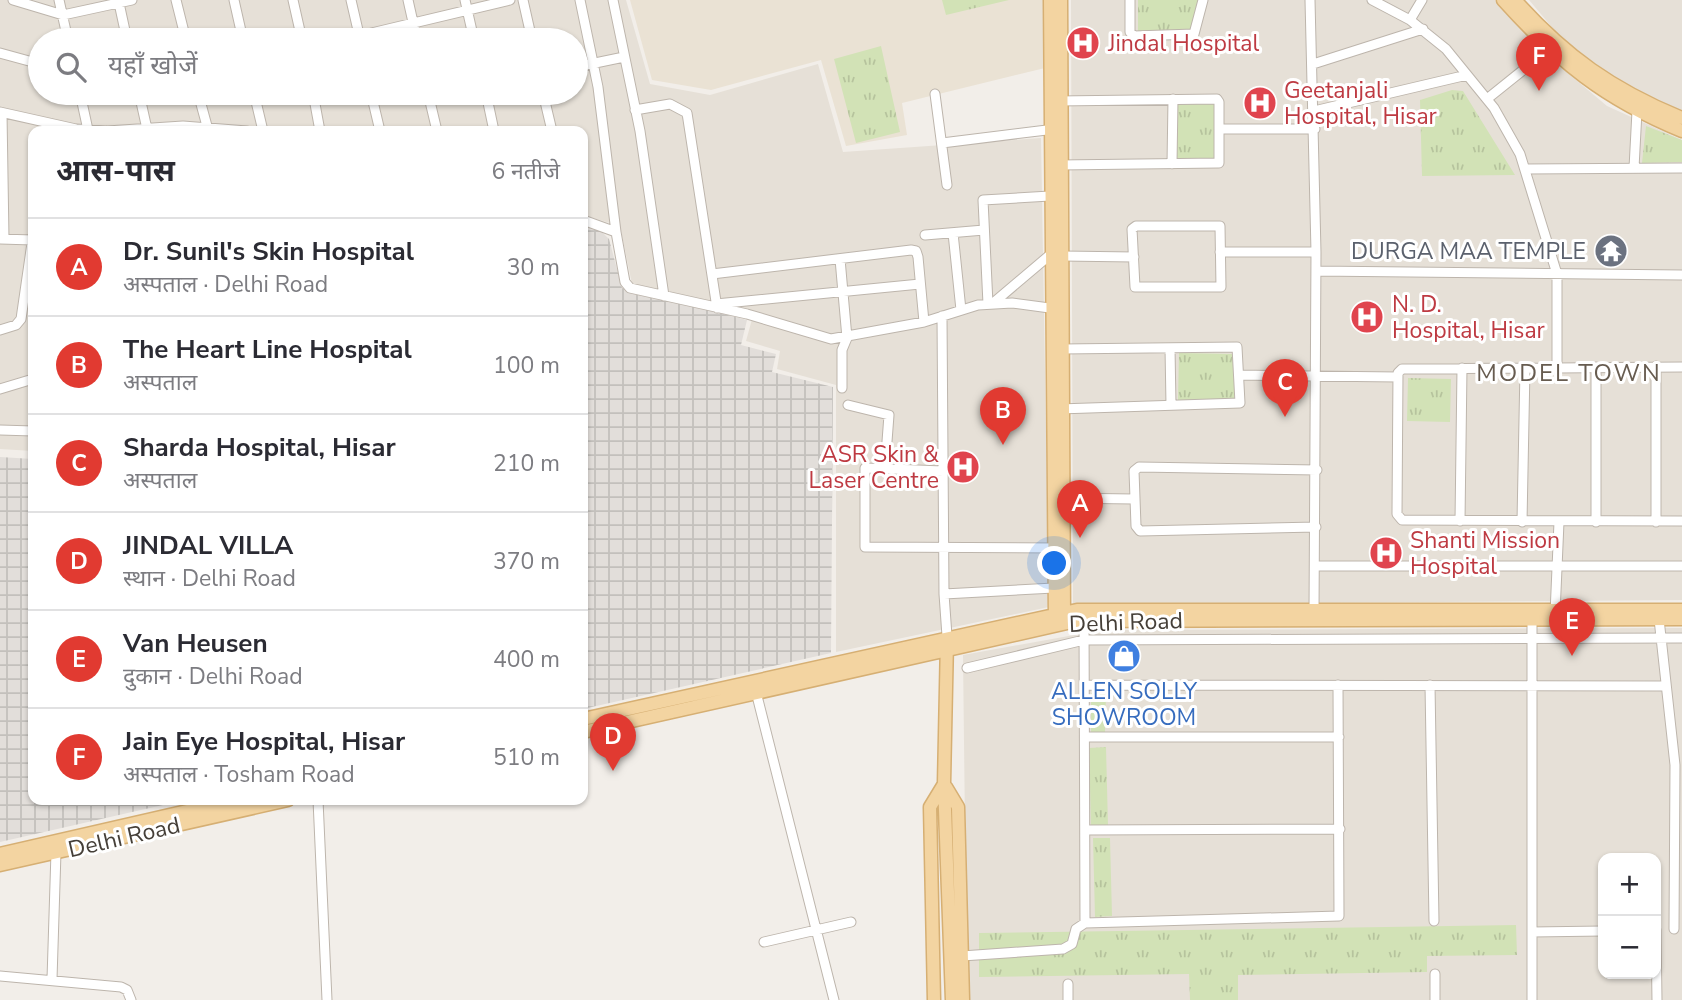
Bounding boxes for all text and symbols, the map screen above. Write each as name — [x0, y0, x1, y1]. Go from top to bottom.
hospital icon: Jindal Hospital — [1064, 24, 1102, 62]
search box — [28, 28, 588, 105]
place label: Jindal Hospital — [1107, 28, 1260, 59]
pin: F — [1516, 33, 1562, 91]
icon: search — [52, 48, 90, 86]
text: यहाँ खोजें — [108, 48, 198, 83]
place label: Geetanjali Hospital, Hisar — [1284, 75, 1438, 132]
hospital icon: Geetanjali Hospital, Hisar — [1241, 84, 1279, 122]
text: आस-पास — [56, 151, 175, 192]
text: 6 नतीजे — [491, 156, 560, 187]
temple icon: DURGA MAA TEMPLE — [1592, 232, 1630, 270]
text: Dr. Sunil's Skin Hospital — [123, 234, 414, 269]
place label: DURGA MAA TEMPLE — [1351, 236, 1586, 267]
text: A — [70, 252, 88, 283]
text: 30 m — [507, 252, 560, 283]
text: अस्पताल · Delhi Road — [123, 269, 328, 300]
place label: N. D. Hospital, Hisar — [1392, 289, 1546, 346]
hospital icon: N. D. Hospital, Hisar — [1348, 298, 1386, 336]
text: The Heart Line Hospital — [123, 332, 412, 367]
text: B — [71, 350, 87, 381]
text: 100 m — [493, 350, 560, 381]
district label: MODEL TOWN — [1476, 357, 1662, 389]
pin: C — [1262, 359, 1308, 417]
text: अस्पताल — [123, 367, 197, 398]
pin: B — [980, 387, 1026, 445]
text: Sharda Hospital, Hisar — [123, 430, 396, 465]
place label: ASR Skin & Laser Centre — [809, 439, 939, 496]
text: C — [71, 448, 87, 479]
text: 210 m — [493, 448, 560, 479]
hospital icon: ASR Skin & Laser Centre — [944, 448, 982, 486]
text: अस्पताल — [123, 465, 197, 496]
pin: A — [1057, 480, 1103, 538]
place label: Shanti Mission Hospital — [1410, 525, 1560, 582]
text: JINDAL VILLA — [123, 528, 293, 563]
hospital icon: Shanti Mission Hospital — [1367, 534, 1405, 572]
text: D — [70, 546, 88, 577]
text: 370 m — [493, 546, 560, 577]
your location — [1037, 546, 1071, 580]
text: स्थान · Delhi Road — [123, 563, 296, 594]
pin: E — [1549, 598, 1595, 656]
street label: Delhi Road — [1069, 605, 1183, 640]
text: Van Heusen — [123, 626, 268, 661]
shop icon: ALLEN SOLLY SHOWROOM — [1105, 637, 1143, 675]
text: E — [72, 644, 86, 675]
text: 400 m — [493, 644, 560, 675]
text: दुकान · Delhi Road — [123, 661, 303, 692]
place label: ALLEN SOLLY SHOWROOM — [1051, 676, 1197, 733]
pin: D — [590, 713, 636, 771]
text: Jain Eye Hospital, Hisar — [123, 724, 405, 759]
text: F — [73, 742, 85, 773]
text: 510 m — [493, 742, 560, 773]
text: अस्पताल · Tosham Road — [123, 759, 355, 790]
street label: Delhi Road — [65, 810, 183, 865]
map controls — [1598, 853, 1661, 979]
button: + — [1598, 853, 1661, 916]
button: − — [1598, 916, 1661, 979]

